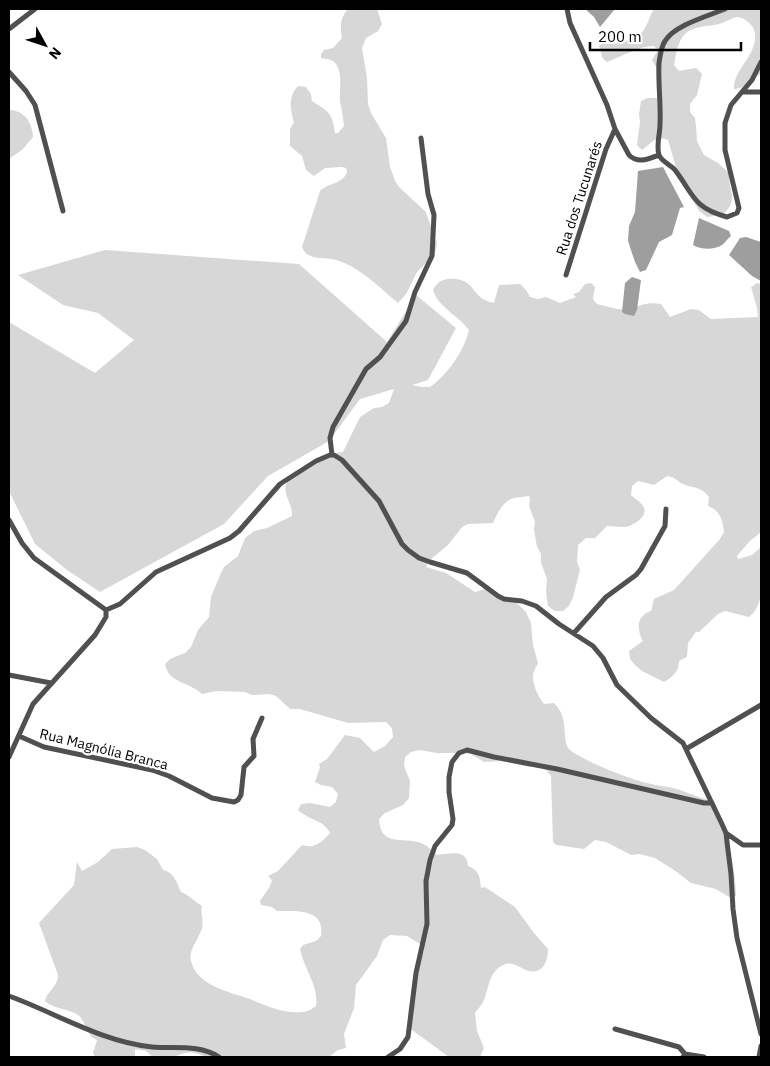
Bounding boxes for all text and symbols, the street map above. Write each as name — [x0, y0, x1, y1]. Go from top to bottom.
north arrow — [20, 20, 70, 70]
scale bar — [590, 20, 741, 52]
text: 200 m — [598, 27, 642, 46]
text: N — [45, 44, 65, 63]
street label: Rua dos Tucunarés — [552, 138, 606, 257]
street label: Rua Magnólia Branca — [38, 724, 171, 774]

